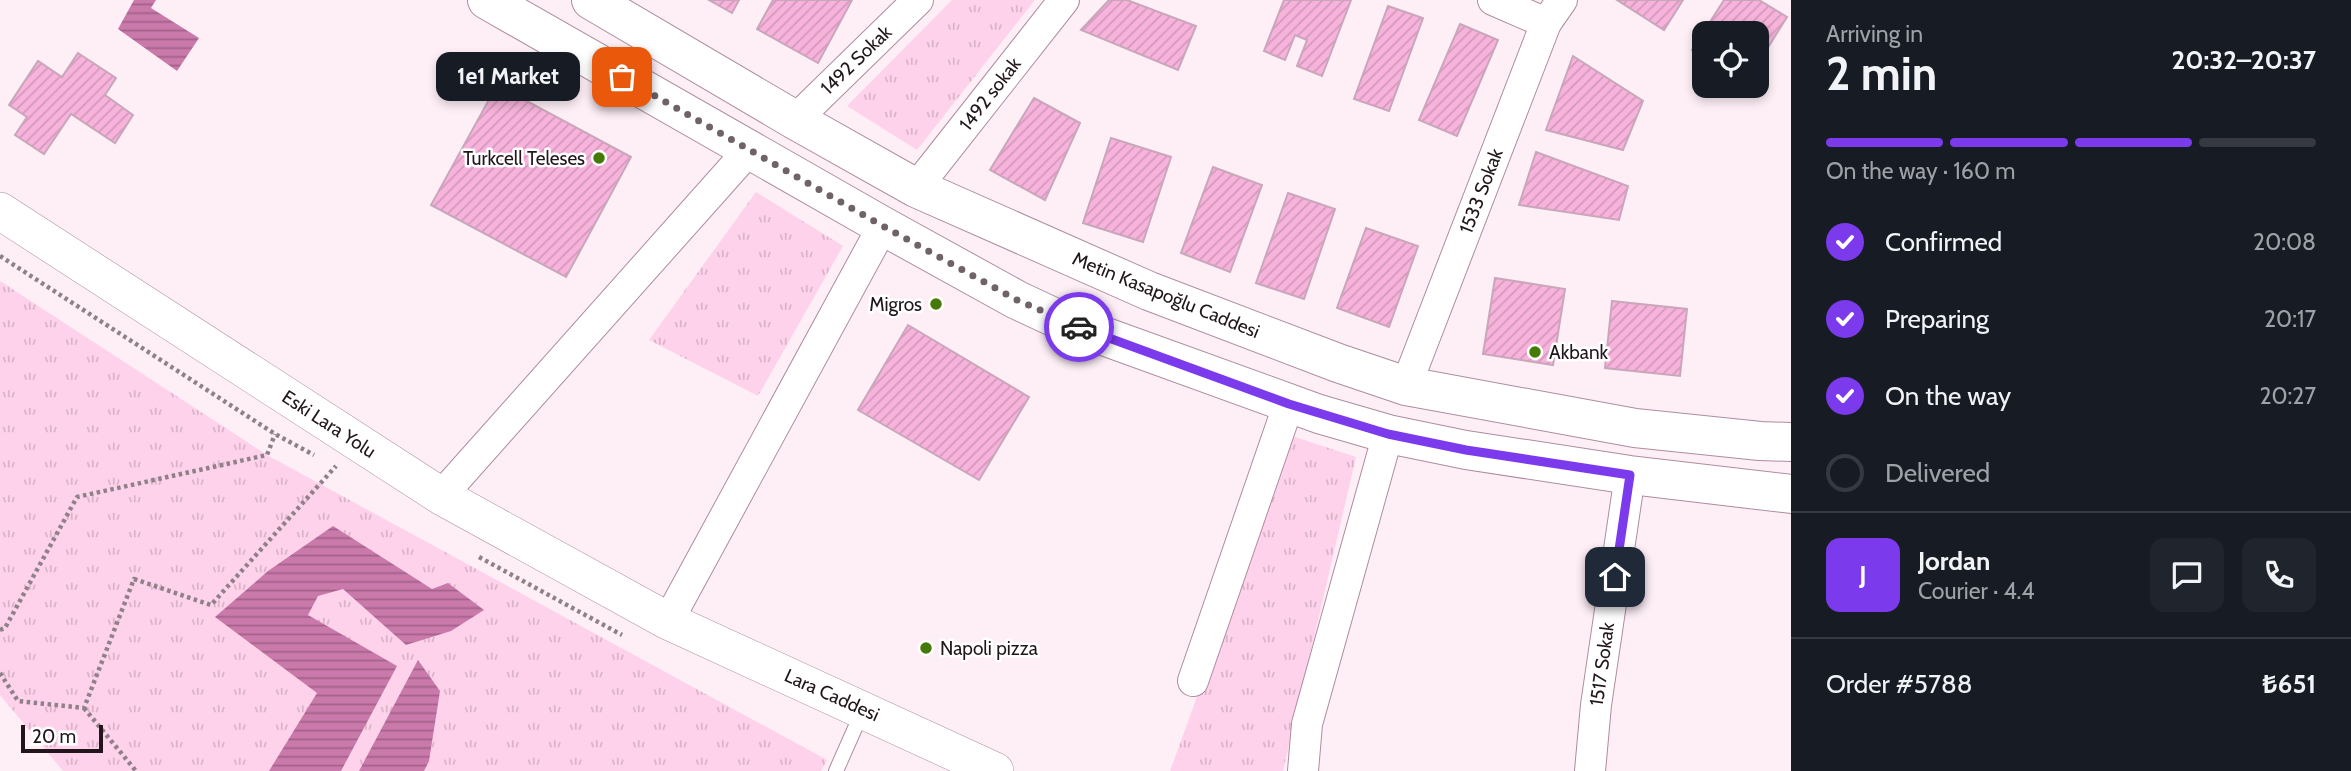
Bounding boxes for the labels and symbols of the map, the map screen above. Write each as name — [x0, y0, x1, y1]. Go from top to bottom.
street label: 1492 Sokak — [816, 20, 897, 99]
pin — [592, 47, 652, 107]
callout: 1e1 Market — [436, 52, 580, 102]
street label: 1492 sokak — [954, 52, 1026, 135]
street label: 1533 Sokak — [1454, 145, 1508, 237]
place label: Turkcell Teleses — [463, 147, 585, 170]
marker: Turkcell Teleses — [591, 150, 607, 166]
street label: Metin Kasapoğlu Caddesi — [1069, 247, 1263, 343]
courier — [1044, 292, 1114, 362]
place label: Migros — [869, 293, 922, 316]
marker: Migros — [928, 296, 944, 312]
place label: Akbank — [1549, 341, 1609, 364]
marker: Akbank — [1527, 344, 1543, 360]
street label: Eski Lara Yolu — [278, 385, 380, 463]
pin — [1585, 547, 1645, 607]
street label: 1517 Sokak — [1585, 620, 1619, 707]
place label: Napoli pizza — [940, 637, 1038, 660]
marker: Napoli pizza — [918, 640, 934, 656]
street label: Lara Caddesi — [781, 664, 883, 726]
scale bar — [21, 722, 103, 754]

